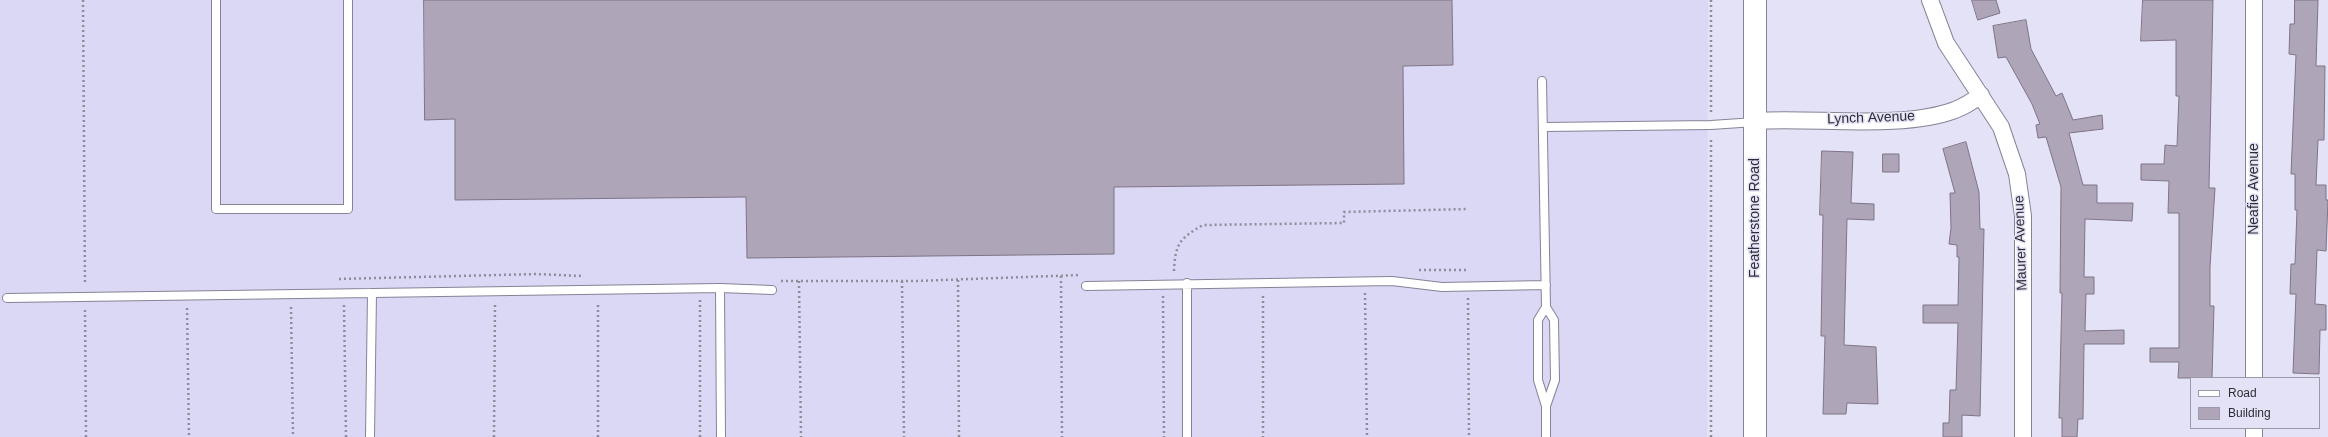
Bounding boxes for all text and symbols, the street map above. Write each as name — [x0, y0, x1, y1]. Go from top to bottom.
street label: Lynch Avenue — [1827, 108, 1915, 128]
street label: Neafie Avenue — [2246, 143, 2262, 235]
street label: Featherstone Road — [1747, 158, 1763, 278]
street label: Maurer Avenue — [2011, 195, 2031, 291]
legend — [2190, 377, 2320, 429]
text: Road — [2228, 386, 2257, 400]
text: Building — [2228, 406, 2271, 420]

